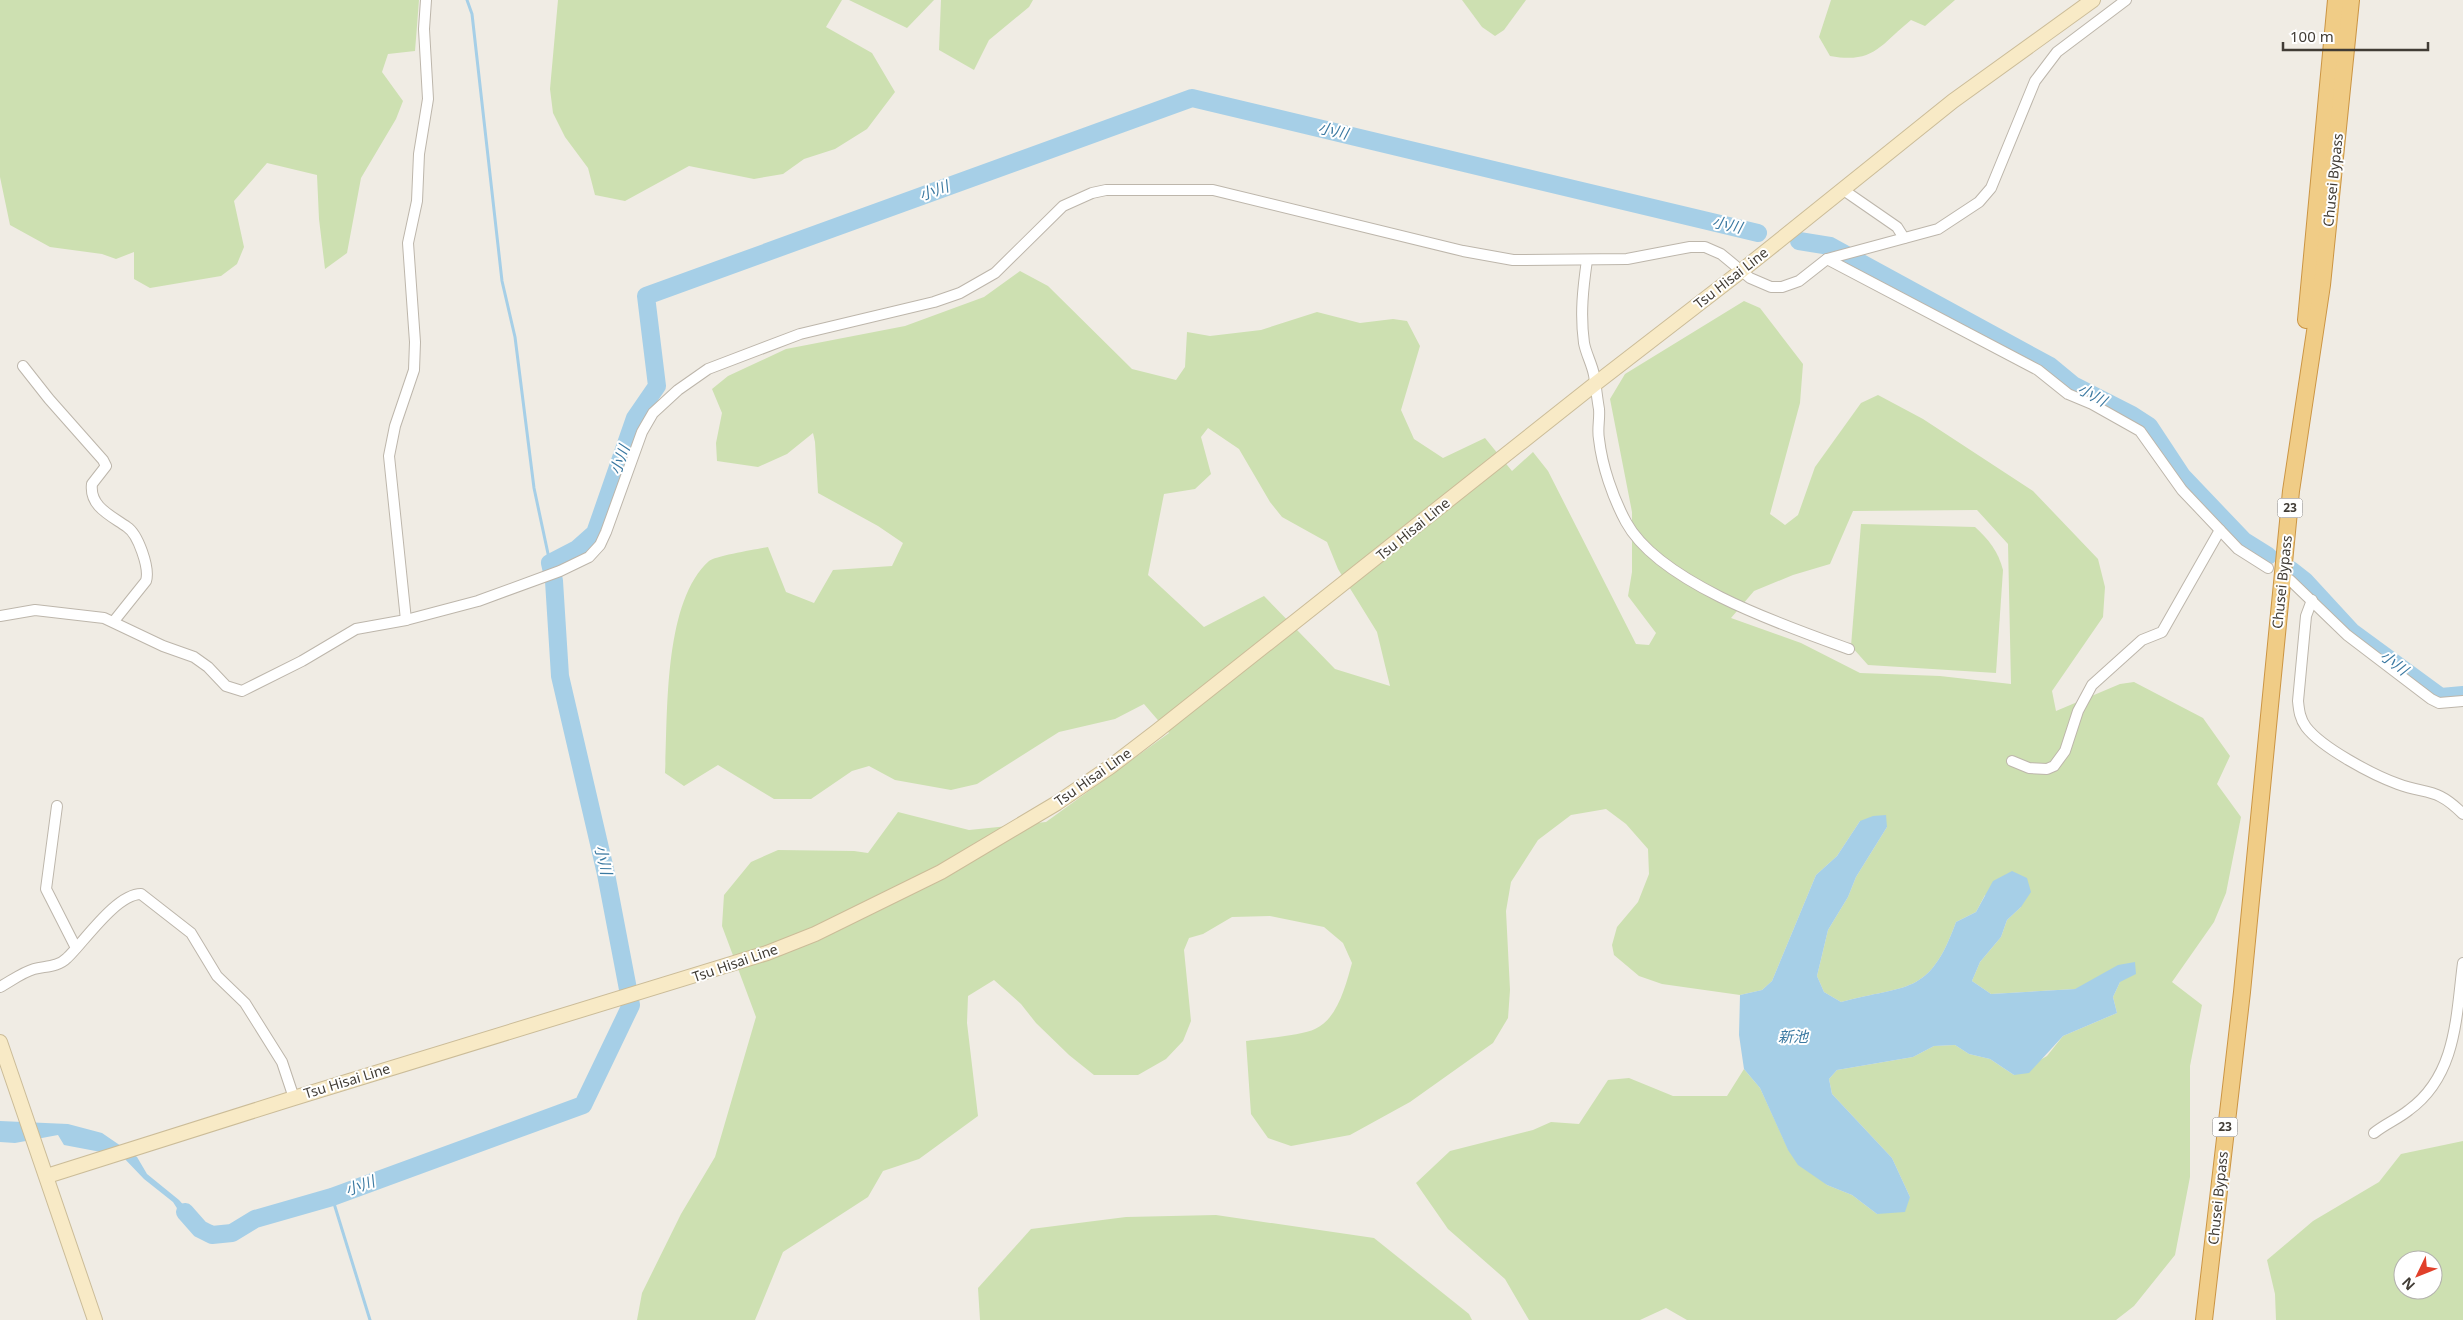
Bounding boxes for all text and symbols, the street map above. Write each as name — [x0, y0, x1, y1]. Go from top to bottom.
scale bar — [2283, 20, 2428, 52]
text: 100 m — [2290, 26, 2334, 46]
water label: 小川 — [1316, 117, 1352, 144]
street label: Chusei Bypass — [2318, 132, 2347, 228]
water label: 小川 — [916, 175, 953, 205]
water label: 小川 — [1710, 211, 1746, 238]
street label: Tsu Hisai Line — [1690, 243, 1772, 313]
water label: 小川 — [2075, 378, 2112, 411]
water label: 小川 — [605, 440, 634, 477]
street label: Tsu Hisai Line — [1372, 493, 1453, 564]
road number: 23 — [2278, 498, 2302, 518]
street label: Chusei Bypass — [2267, 534, 2296, 630]
water label: 小川 — [2377, 645, 2414, 680]
street label: Tsu Hisai Line — [1051, 743, 1135, 810]
water label: 小川 — [591, 843, 618, 879]
street label: Tsu Hisai Line — [690, 939, 780, 986]
water label: 新池 — [1778, 1026, 1810, 1046]
street label: Tsu Hisai Line — [301, 1058, 392, 1103]
road number: 23 — [2212, 1118, 2238, 1136]
street label: Chusei Bypass — [2203, 1150, 2232, 1246]
water label: 小川 — [342, 1170, 379, 1200]
north arrow — [2393, 1250, 2443, 1300]
text: N — [2397, 1274, 2419, 1295]

